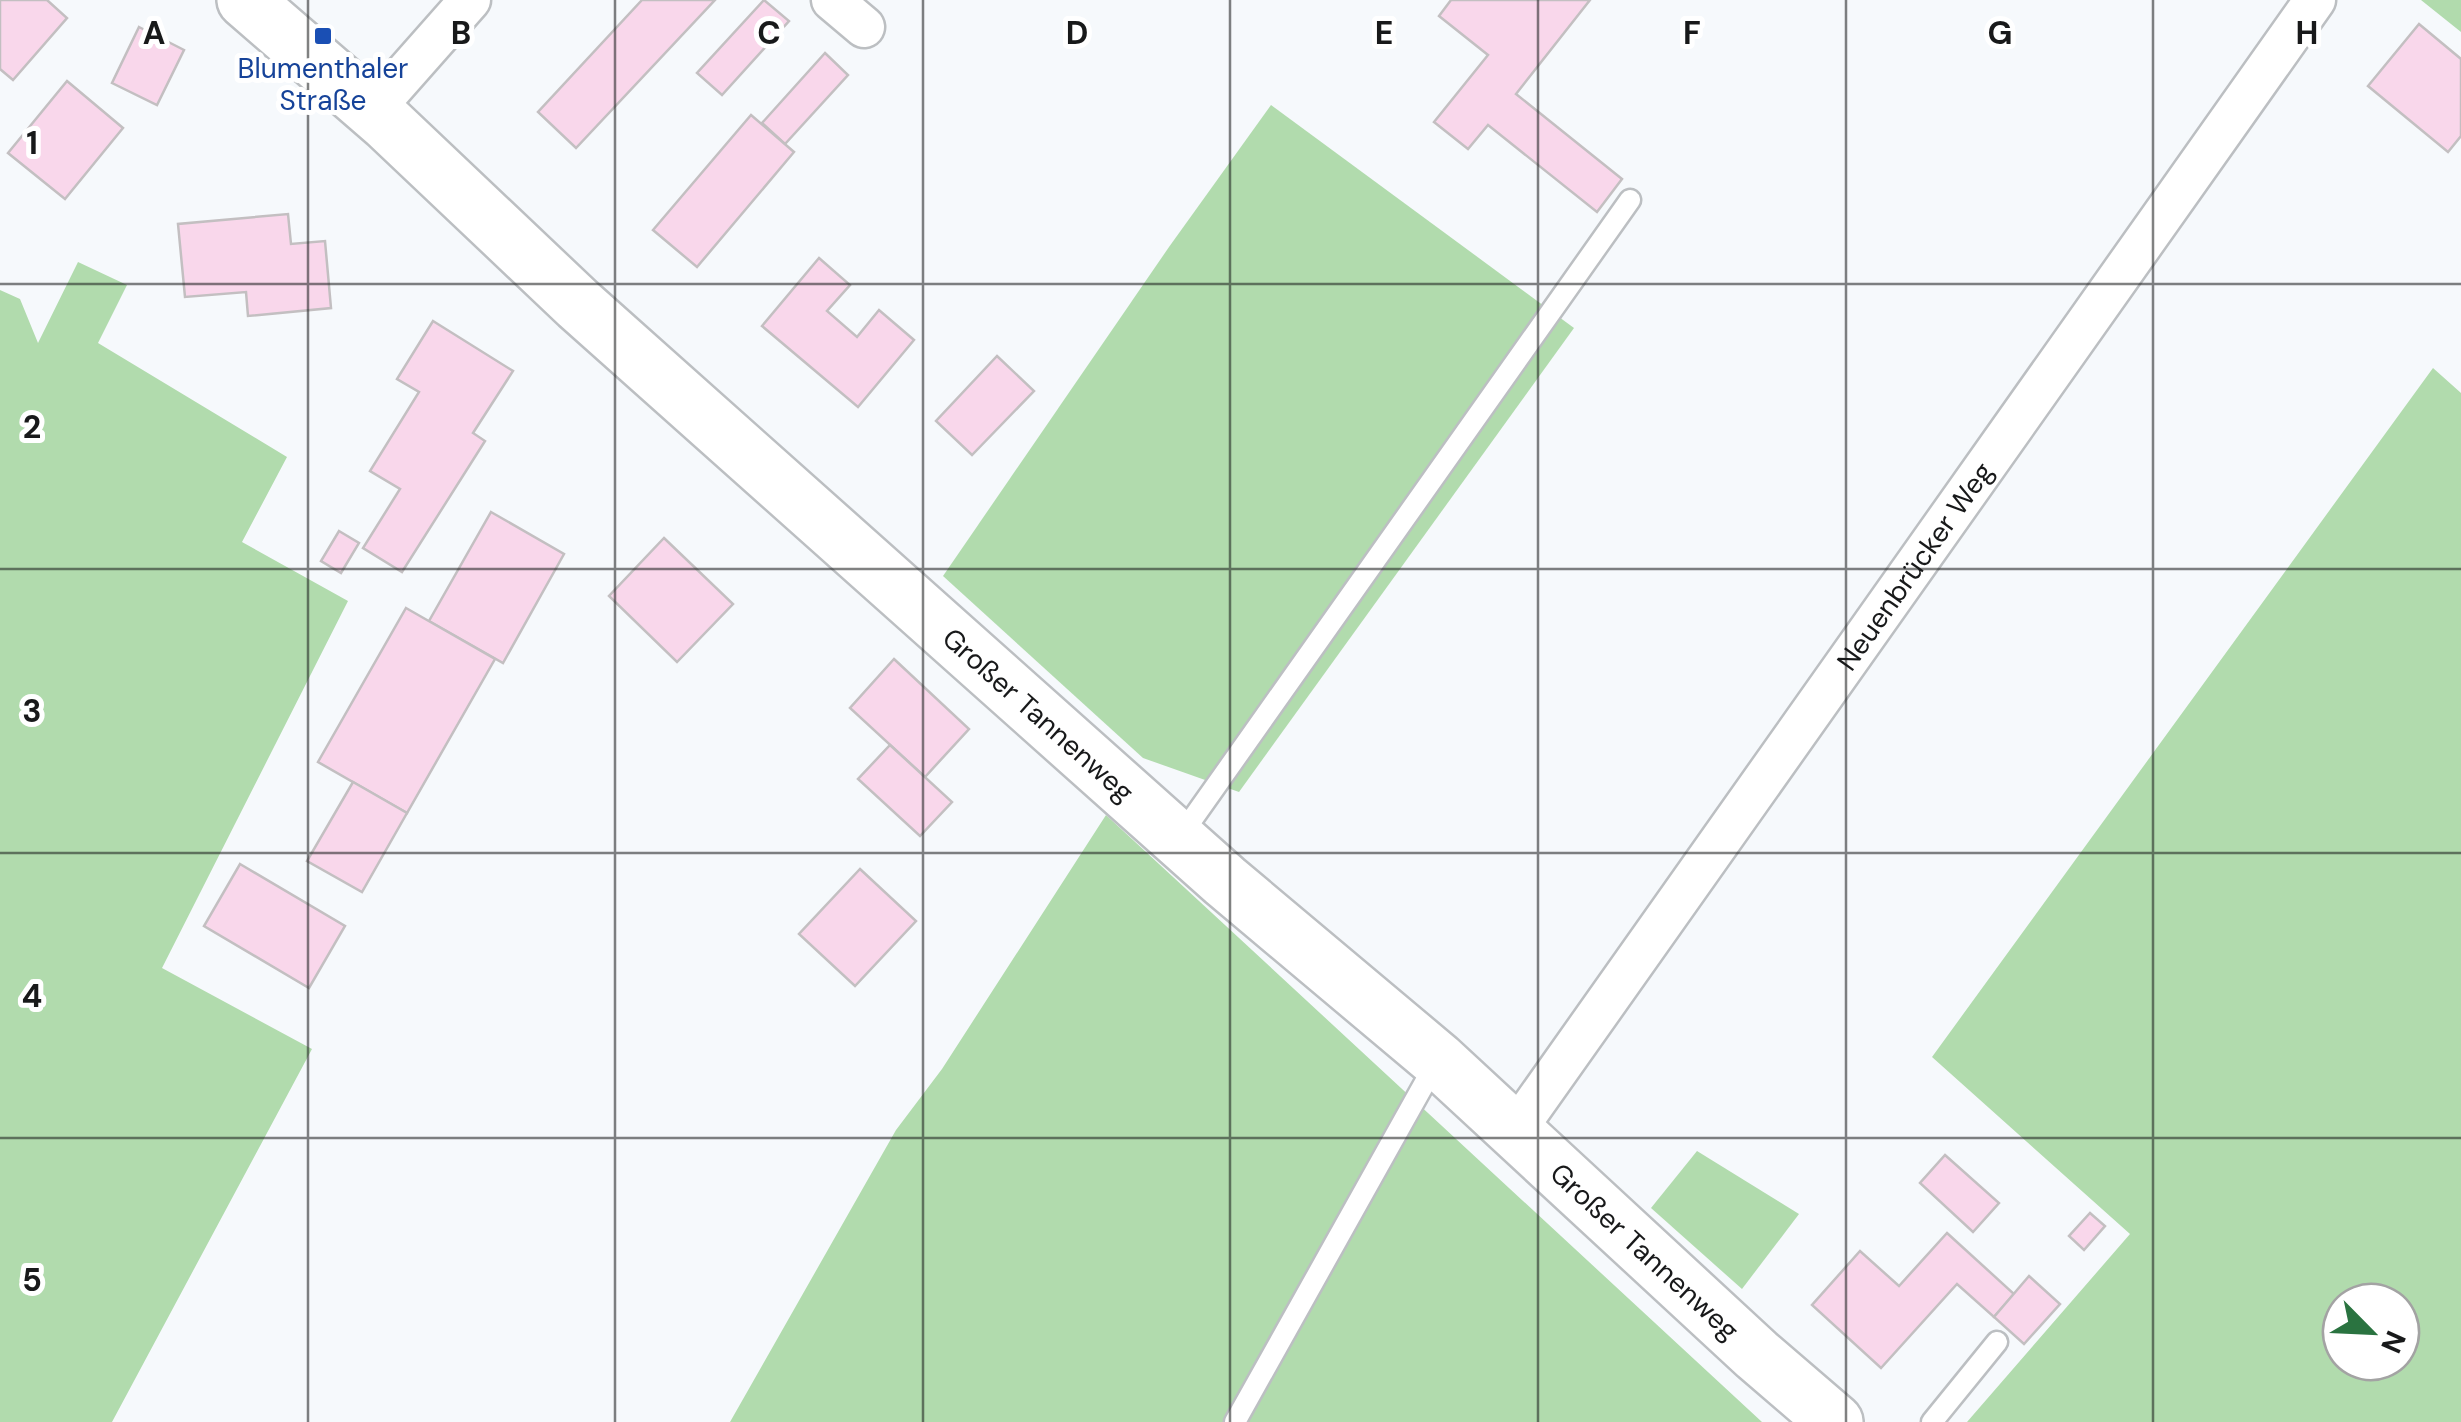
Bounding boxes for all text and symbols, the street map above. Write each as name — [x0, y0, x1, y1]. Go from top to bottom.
text: A — [143, 12, 165, 54]
text: B — [451, 12, 471, 54]
text: C — [757, 12, 781, 54]
text: D — [1066, 12, 1088, 54]
text: E — [1375, 12, 1393, 54]
text: F — [1683, 12, 1701, 54]
text: G — [1988, 12, 2012, 54]
text: H — [2296, 12, 2318, 54]
marker: Blumenthaler Straße — [312, 25, 334, 47]
place label: Blumenthaler Straße — [238, 50, 408, 119]
text: 1 — [26, 122, 38, 164]
text: 2 — [23, 406, 41, 448]
street label: Neuenbrücker Weg — [1829, 455, 2002, 678]
street label: Großer Tannenweg — [934, 620, 1142, 810]
text: 3 — [22, 690, 42, 732]
text: 4 — [22, 975, 42, 1017]
street label: Großer Tannenweg — [1542, 1155, 1747, 1348]
text: 5 — [22, 1259, 42, 1301]
north arrow — [2321, 1282, 2421, 1382]
text: N — [2372, 1325, 2414, 1359]

